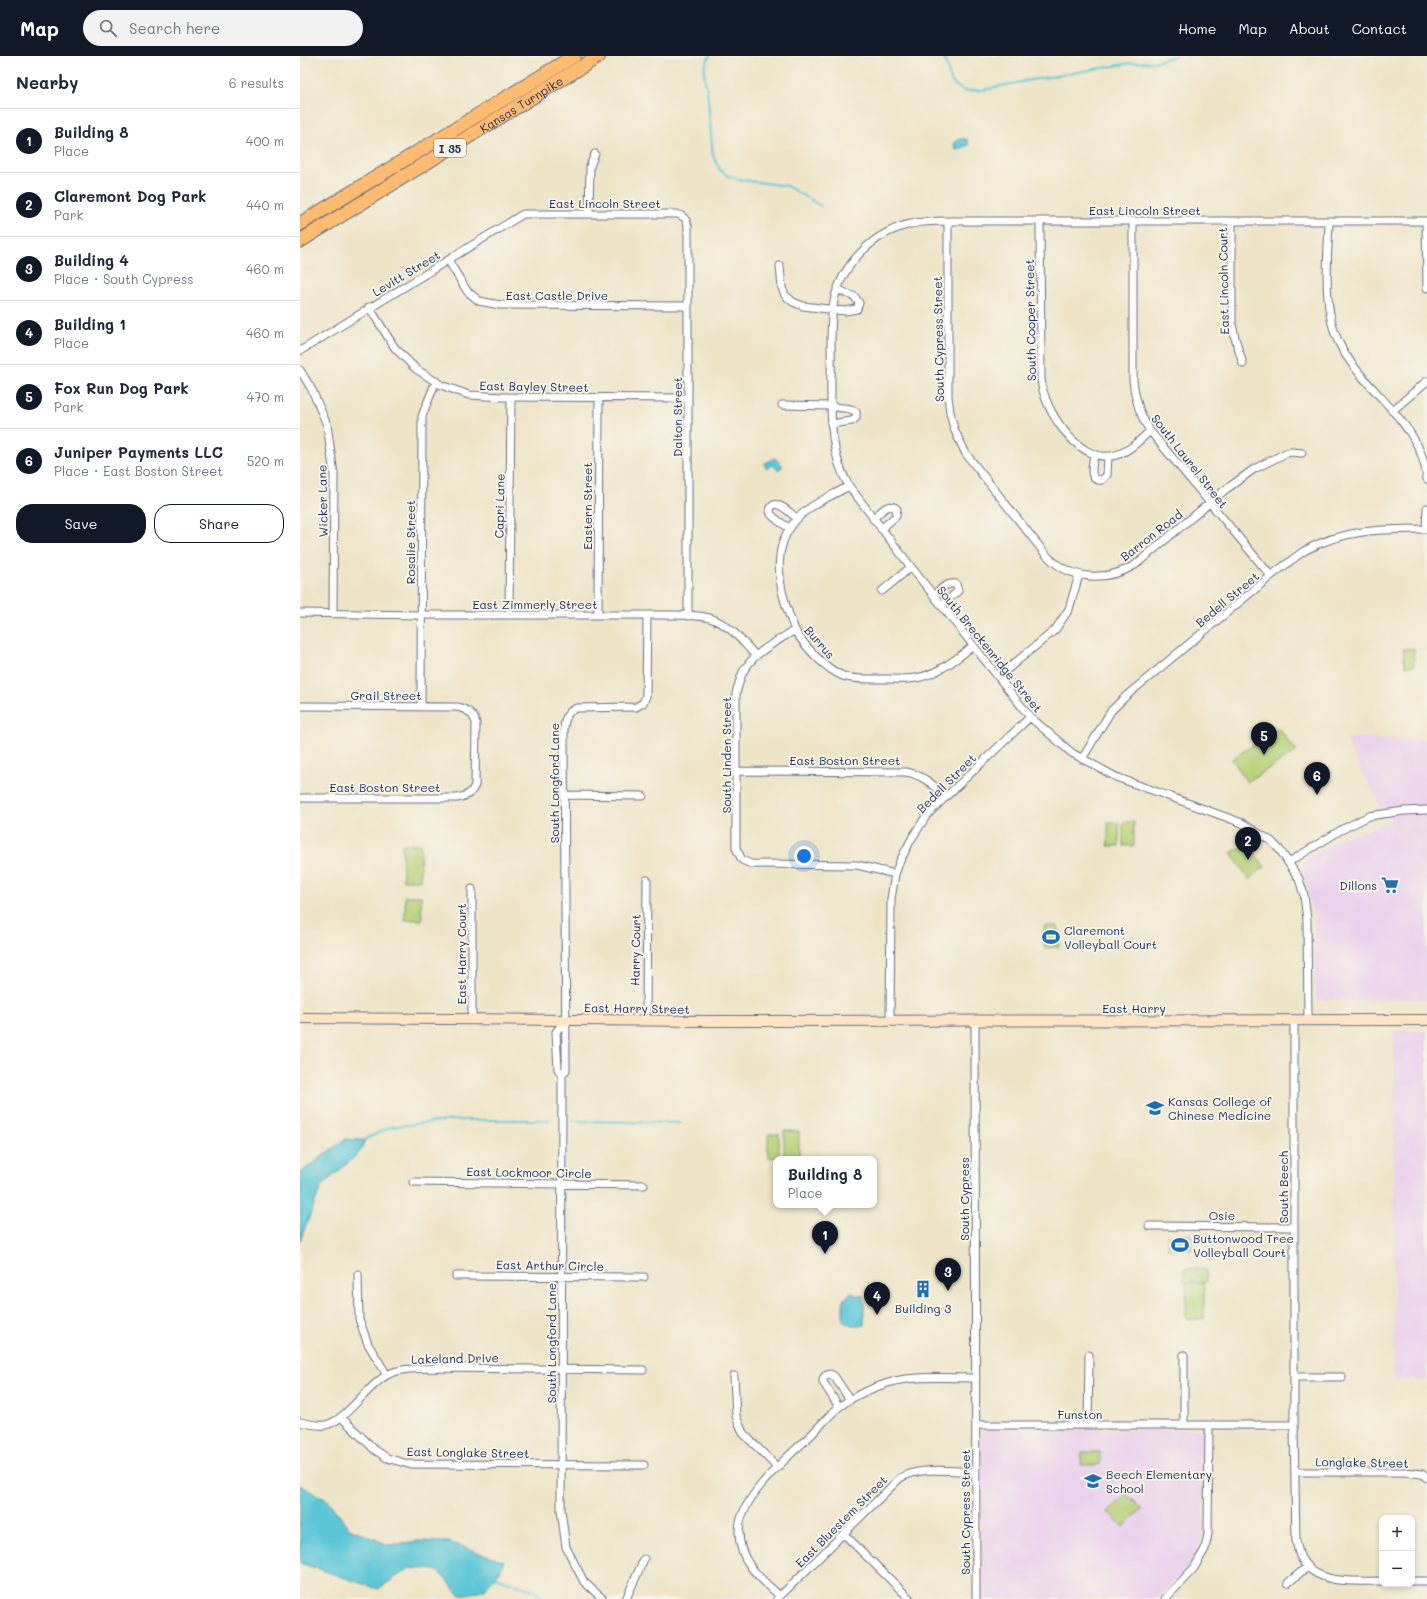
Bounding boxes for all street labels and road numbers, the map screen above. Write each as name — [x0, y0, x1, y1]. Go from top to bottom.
street label: Kansas Turnpike — [476, 72, 566, 136]
road number: I 35 — [434, 139, 466, 157]
street label: East Lincoln Street — [549, 195, 661, 211]
street label: East Lincoln Street — [1089, 202, 1201, 218]
street label: East Lincoln Court — [1214, 227, 1232, 335]
street label: Levitt Street — [369, 246, 443, 300]
street label: South Cooper Street — [1021, 259, 1039, 381]
street label: South Cypress Street — [929, 276, 947, 402]
street label: East Castle Drive — [506, 287, 608, 303]
street label: East Bayley Street — [479, 377, 589, 395]
street label: Dalton Street — [669, 377, 685, 457]
street label: South Laurel Street — [1148, 411, 1232, 511]
street label: Eastern Street — [579, 462, 595, 550]
street label: Wicker Lane — [313, 464, 331, 538]
street label: Capri Lane — [490, 473, 508, 539]
street label: Rosalie Street — [402, 500, 418, 584]
street label: Barron Road — [1117, 506, 1186, 564]
street label: Bedell Street — [1192, 568, 1262, 630]
street label: South Breckenridge Street — [934, 582, 1046, 716]
street label: East Zimmerly Street — [473, 596, 597, 612]
street label: Burrus — [801, 622, 839, 662]
street label: Grail Street — [350, 687, 422, 703]
street label: South Linden Street — [718, 697, 734, 813]
street label: South Longford Lane — [546, 723, 562, 843]
street label: Bedell Street — [913, 750, 979, 816]
street label: East Boston Street — [790, 752, 900, 768]
street label: East Boston Street — [330, 779, 440, 795]
street label: East Harry Court — [453, 903, 469, 1005]
street label: Harry Court — [626, 914, 644, 986]
street label: East Harry Street — [584, 999, 690, 1017]
street label: East Harry — [1102, 1000, 1166, 1016]
street label: South Beech — [1275, 1151, 1291, 1223]
street label: South Cypress — [956, 1157, 972, 1241]
street label: East Lockmoor Circle — [466, 1163, 592, 1181]
street label: Osie — [1209, 1207, 1235, 1223]
street label: East Arthur Circle — [496, 1256, 604, 1274]
street label: South Longford Lane — [543, 1283, 559, 1403]
street label: Lakeland Drive — [411, 1349, 499, 1367]
street label: Funston — [1058, 1406, 1102, 1422]
street label: East Longlake Street — [407, 1443, 529, 1461]
street label: South Cypress Street — [957, 1449, 973, 1575]
street label: Longlake Street — [1315, 1453, 1409, 1471]
street label: East Bluestem Street — [792, 1472, 890, 1570]

